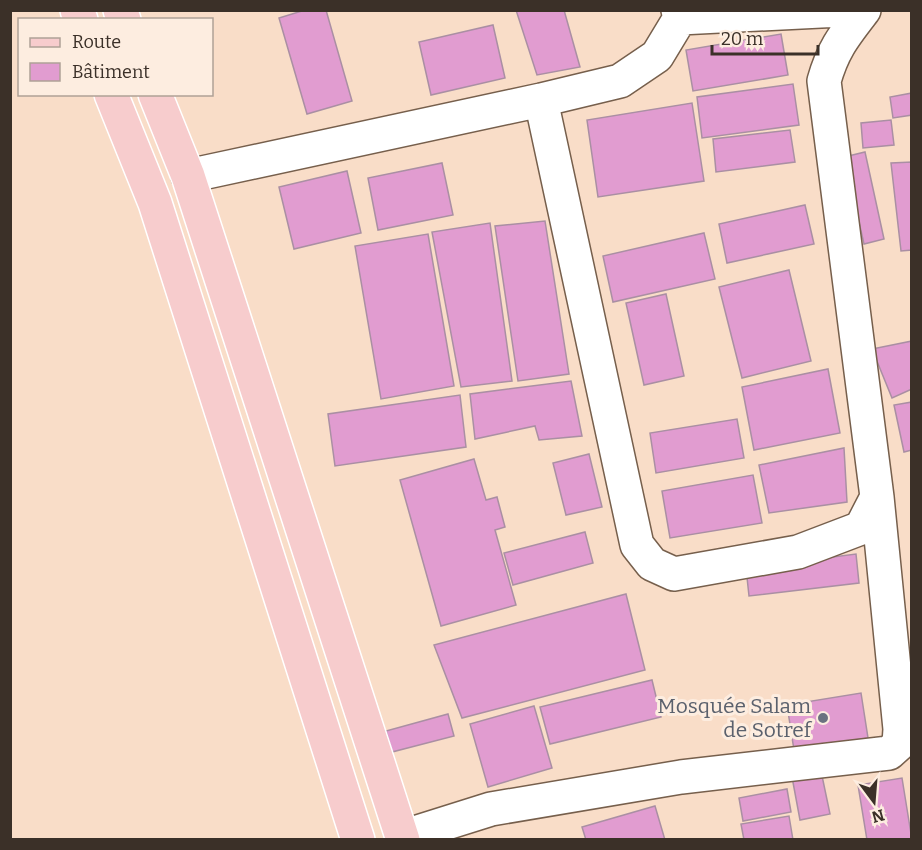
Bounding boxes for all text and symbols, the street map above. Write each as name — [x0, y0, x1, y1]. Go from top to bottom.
legend — [18, 18, 213, 96]
scale bar — [712, 18, 818, 56]
text: 20 m — [721, 28, 763, 50]
text: Route — [72, 31, 121, 53]
text: Bâtiment — [72, 61, 150, 83]
place label: Mosquée Salam de Sotref — [657, 693, 813, 743]
marker: Mosquée Salam de Sotref — [816, 711, 830, 725]
north arrow — [844, 772, 904, 832]
text: N — [869, 805, 887, 827]

